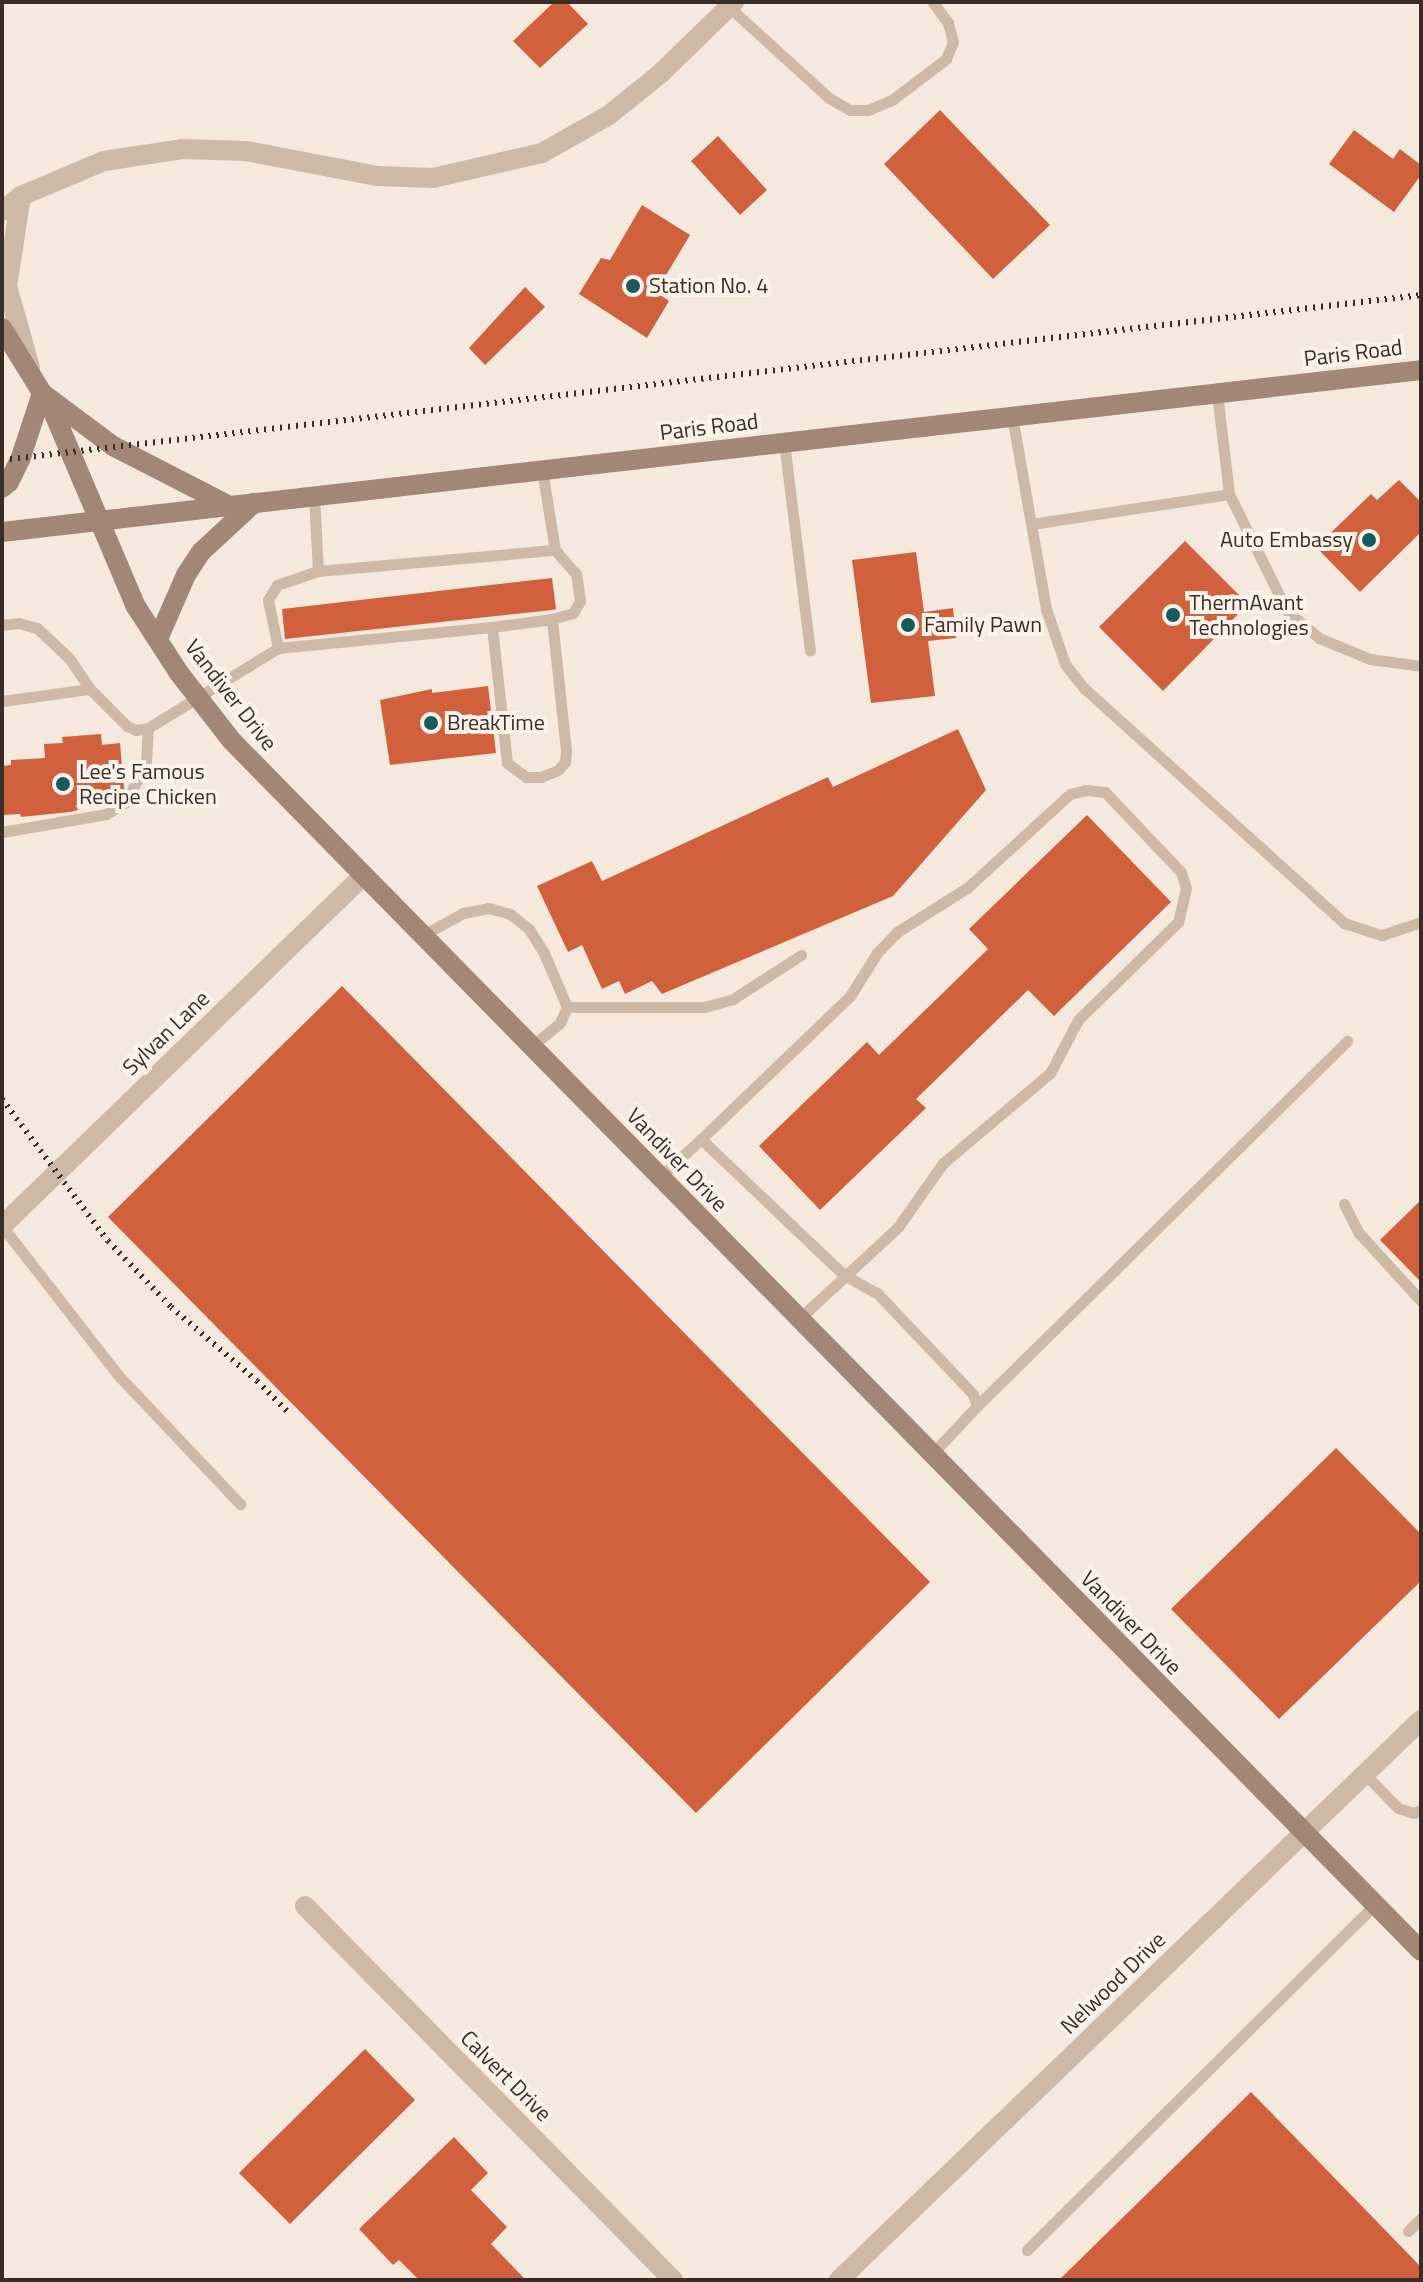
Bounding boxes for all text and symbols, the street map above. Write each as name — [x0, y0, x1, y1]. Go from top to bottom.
place label: Station No. 4 — [649, 273, 769, 299]
marker: Station No. 4 — [624, 277, 642, 295]
street label: Paris Road — [1302, 334, 1404, 372]
street label: Paris Road — [658, 408, 760, 446]
place label: Auto Embassy — [1220, 527, 1353, 553]
marker: Auto Embassy — [1360, 531, 1378, 549]
place label: ThermAvant Technologies — [1189, 589, 1309, 640]
marker: ThermAvant Technologies — [1164, 606, 1182, 624]
place label: Family Pawn — [924, 612, 1042, 638]
marker: Family Pawn — [899, 616, 917, 634]
street label: Vandiver Drive — [179, 634, 283, 756]
place label: BreakTime — [447, 710, 545, 736]
marker: BreakTime — [422, 714, 440, 732]
place label: Lee's Famous Recipe Chicken — [79, 758, 217, 810]
marker: Lee's Famous Recipe Chicken — [54, 775, 72, 793]
street label: Sylvan Lane — [117, 985, 215, 1081]
street label: Vandiver Drive — [621, 1103, 733, 1217]
street label: Vandiver Drive — [1075, 1566, 1187, 1680]
street label: Nelwood Drive — [1055, 1926, 1171, 2040]
street label: Calvert Drive — [455, 2025, 557, 2127]

